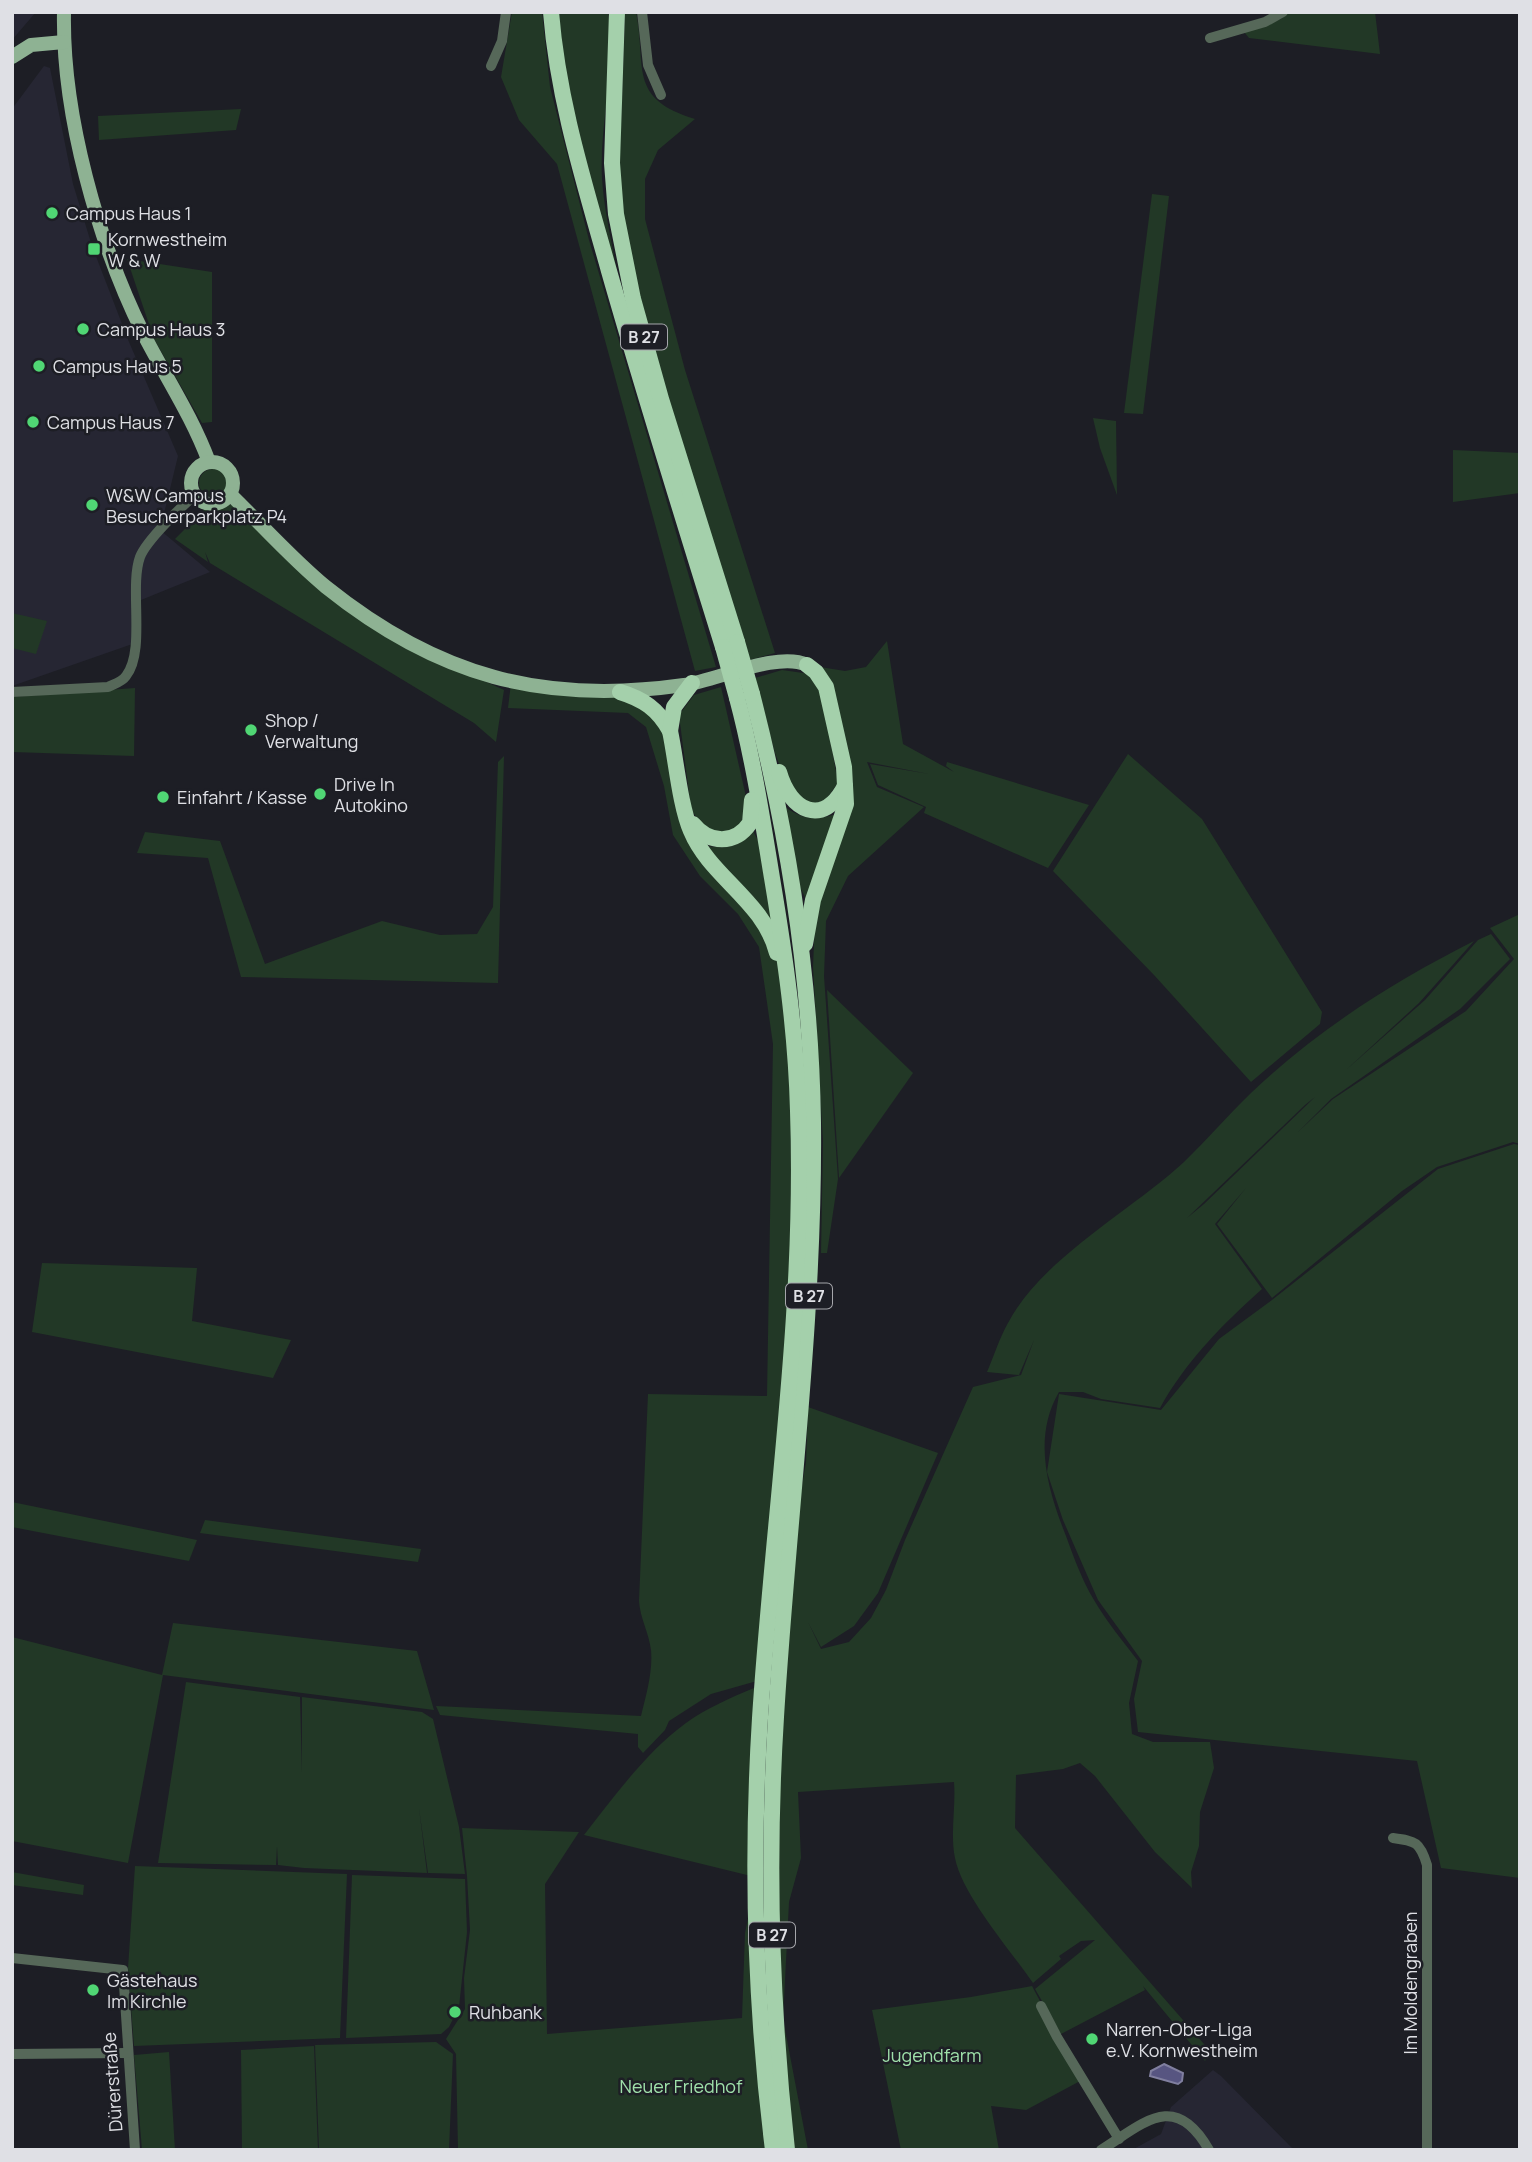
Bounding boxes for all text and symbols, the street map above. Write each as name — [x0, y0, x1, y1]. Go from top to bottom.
place label: Campus Haus 1 — [66, 201, 192, 225]
marker: Campus Haus 1 — [44, 205, 60, 221]
place label: Kornwestheim W & W — [108, 227, 227, 272]
marker: Kornwestheim W & W — [86, 241, 102, 257]
place label: Campus Haus 3 — [97, 317, 226, 341]
marker: Campus Haus 3 — [75, 321, 91, 337]
road number: B 27 — [621, 324, 667, 350]
place label: Campus Haus 5 — [53, 354, 182, 378]
marker: Campus Haus 5 — [31, 358, 47, 374]
place label: Campus Haus 7 — [47, 410, 175, 434]
marker: Campus Haus 7 — [25, 414, 41, 430]
place label: W&W Campus Besucherparkplatz P4 — [106, 483, 287, 528]
marker: W&W Campus Besucherparkplatz P4 — [84, 497, 100, 513]
place label: Shop / Verwaltung — [265, 708, 359, 753]
marker: Shop / Verwaltung — [243, 722, 259, 738]
place label: Drive In Autokino — [334, 772, 408, 817]
place label: Einfahrt / Kasse — [177, 785, 307, 809]
marker: Drive In Autokino — [312, 786, 328, 802]
marker: Einfahrt / Kasse — [155, 789, 171, 805]
road number: B 27 — [786, 1284, 832, 1308]
street label: Im Moldengraben — [1398, 1911, 1422, 2055]
road number: B 27 — [749, 1923, 795, 1948]
place label: Gästehaus Im Kirchle — [107, 1968, 197, 2013]
marker: Gästehaus Im Kirchle — [85, 1982, 101, 1998]
place label: Ruhbank — [469, 2000, 543, 2024]
marker: Ruhbank — [447, 2004, 463, 2020]
place label: Narren-Ober-Liga e.V. Kornwestheim — [1106, 2017, 1258, 2062]
street label: Dürerstraße — [97, 2031, 127, 2133]
marker: Narren-Ober-Liga e.V. Kornwestheim — [1084, 2031, 1100, 2047]
park label: Jugendfarm — [882, 2043, 982, 2067]
park label: Neuer Friedhof — [620, 2074, 743, 2098]

